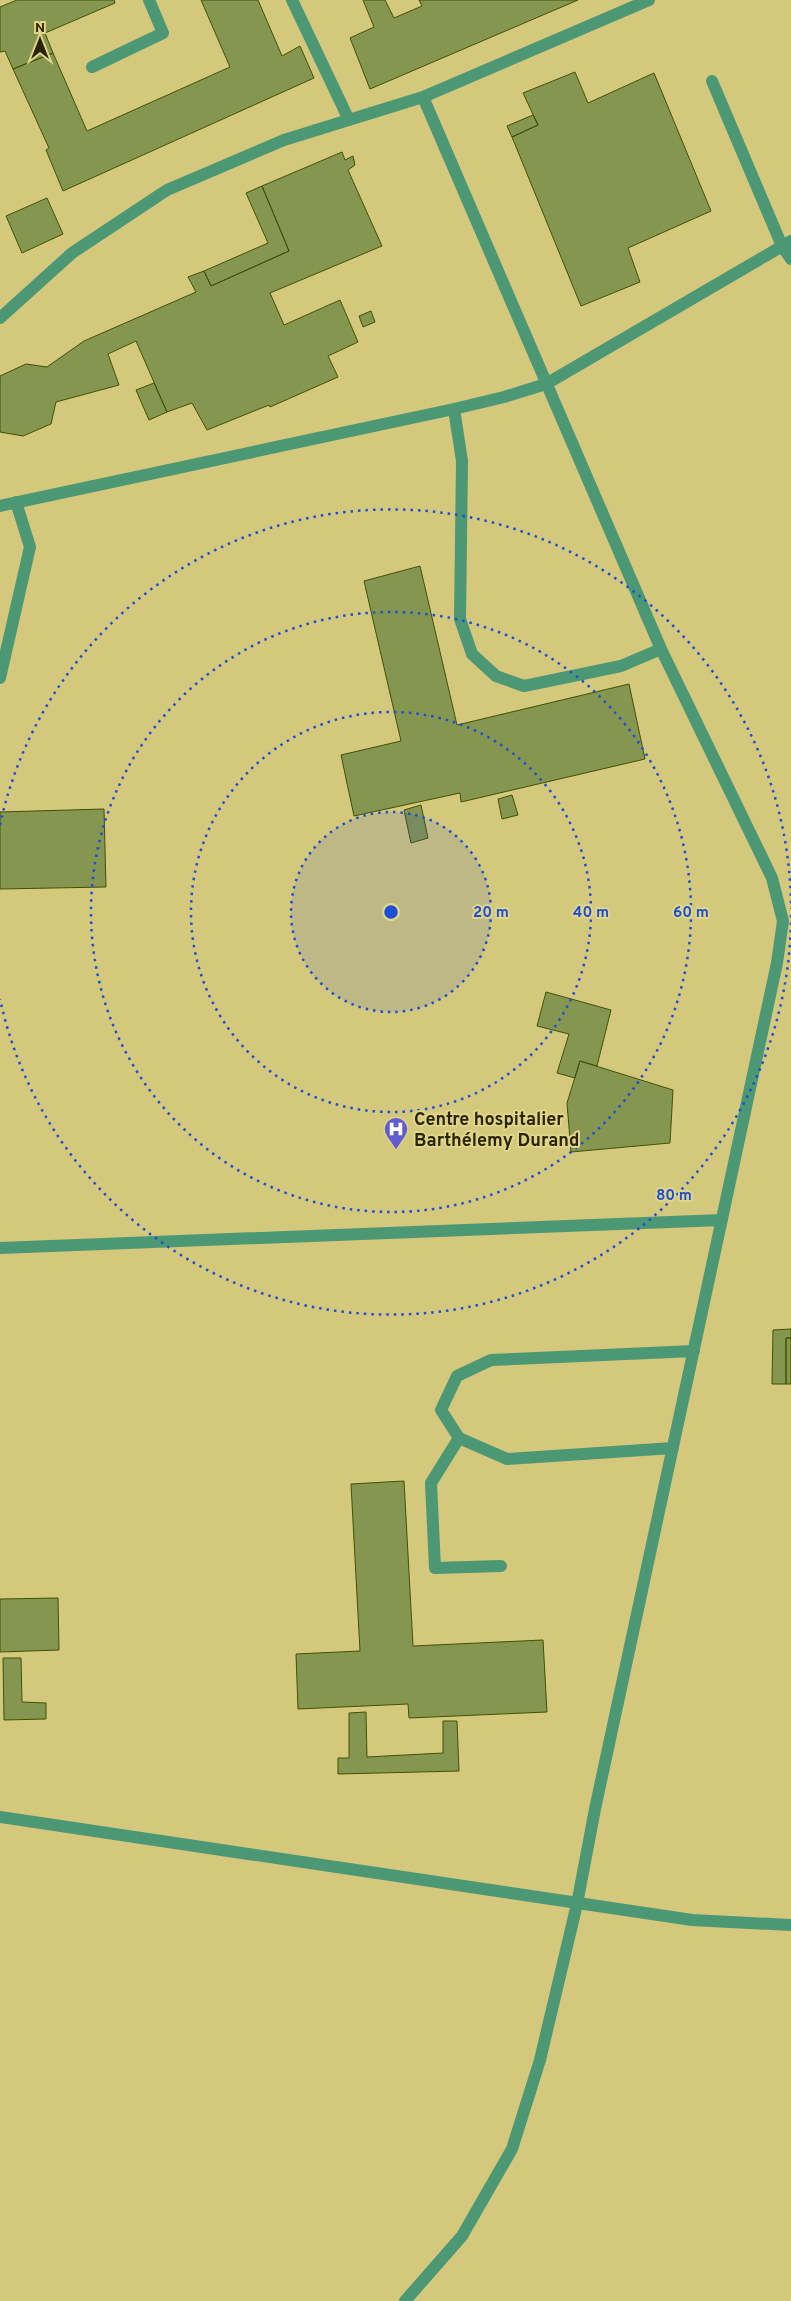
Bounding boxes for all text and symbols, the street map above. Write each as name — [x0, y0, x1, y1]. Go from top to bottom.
north arrow — [15, 15, 65, 65]
text: N — [35, 20, 45, 37]
centre of rings — [382, 903, 400, 921]
text: 20 m — [473, 904, 509, 923]
text: 40 m — [573, 904, 609, 923]
text: 60 m — [673, 904, 709, 923]
place label: Centre hospitalier Barthélemy Durand — [414, 1109, 579, 1153]
hospital icon: Centre hospitalier Barthélemy Durand — [383, 1116, 409, 1150]
text: 80 m — [656, 1187, 692, 1206]

